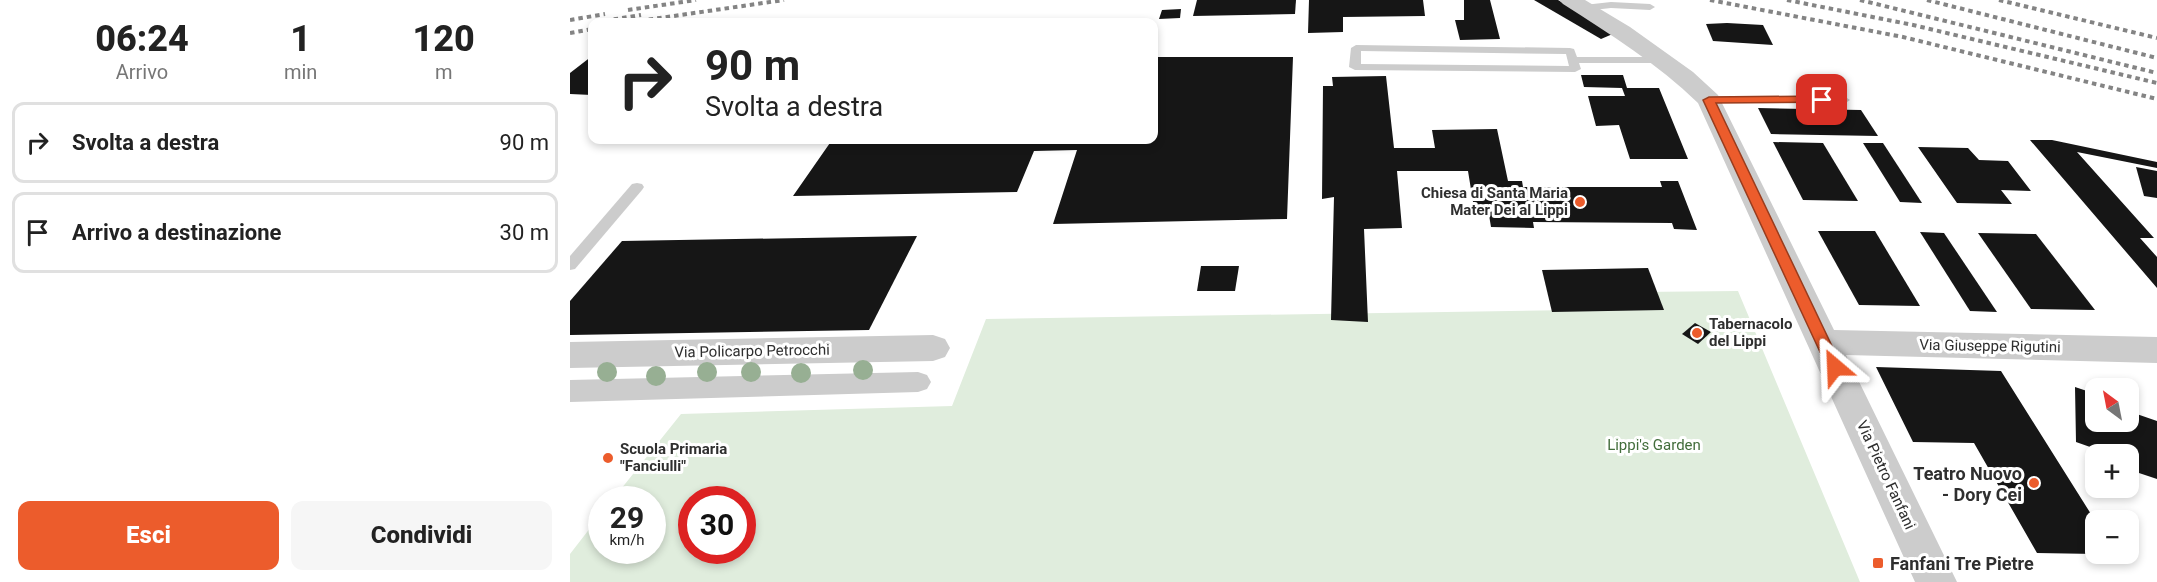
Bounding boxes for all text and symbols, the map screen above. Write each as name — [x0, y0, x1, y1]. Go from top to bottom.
text: 06:24 — [95, 18, 189, 60]
text: 1 — [290, 18, 311, 60]
text: 120 — [413, 18, 475, 60]
text: 90 m — [705, 41, 800, 90]
icon: right — [606, 42, 684, 120]
text: Arrivo — [116, 60, 168, 84]
text: min — [284, 60, 317, 84]
text: m — [435, 60, 452, 84]
pin — [1796, 74, 1847, 125]
icon: arrive — [1805, 83, 1838, 116]
text: Svolta a destra — [705, 91, 883, 123]
icon: right — [21, 126, 54, 159]
text: Svolta a destra — [72, 130, 219, 155]
text: 90 m — [500, 130, 549, 155]
place label: Chiesa di Santa Maria Mater Dei al Lippi — [1421, 184, 1568, 219]
marker: Chiesa di Santa Maria Mater Dei al Lippi — [1573, 195, 1587, 209]
icon: arrive — [21, 216, 54, 249]
text: Arrivo a destinazione — [72, 220, 281, 245]
text: 30 m — [500, 220, 549, 245]
place label: Tabernacolo del Lippi — [1709, 315, 1792, 350]
marker: Tabernacolo del Lippi — [1690, 326, 1704, 340]
position arrow — [1803, 335, 1867, 399]
street label: Via Giuseppe Rigutini — [1919, 336, 2061, 356]
street label: Via Policarpo Petrocchi — [674, 341, 830, 361]
north arrow — [2085, 378, 2139, 432]
map controls — [2085, 378, 2139, 564]
street label: Via Pietro Fanfani — [1853, 418, 1919, 532]
park label: Lippi's Garden — [1607, 436, 1701, 454]
place label: Scuola Primaria "Fanciulli" — [620, 440, 727, 475]
button: + — [2085, 444, 2139, 498]
marker: Scuola Primaria "Fanciulli" — [601, 451, 615, 465]
place label: Teatro Nuovo - Dory Cei — [1913, 463, 2022, 505]
marker: Teatro Nuovo - Dory Cei — [2027, 476, 2041, 490]
speed limit sign: 30 — [678, 486, 756, 564]
text: 29 — [610, 500, 644, 535]
button: Esci — [18, 501, 279, 570]
button: Condividi — [291, 501, 552, 570]
button: − — [2085, 510, 2139, 564]
text: km/h — [609, 531, 645, 549]
place label: Fanfani Tre Pietre — [1890, 553, 2034, 574]
marker: Fanfani Tre Pietre — [1871, 556, 1885, 570]

